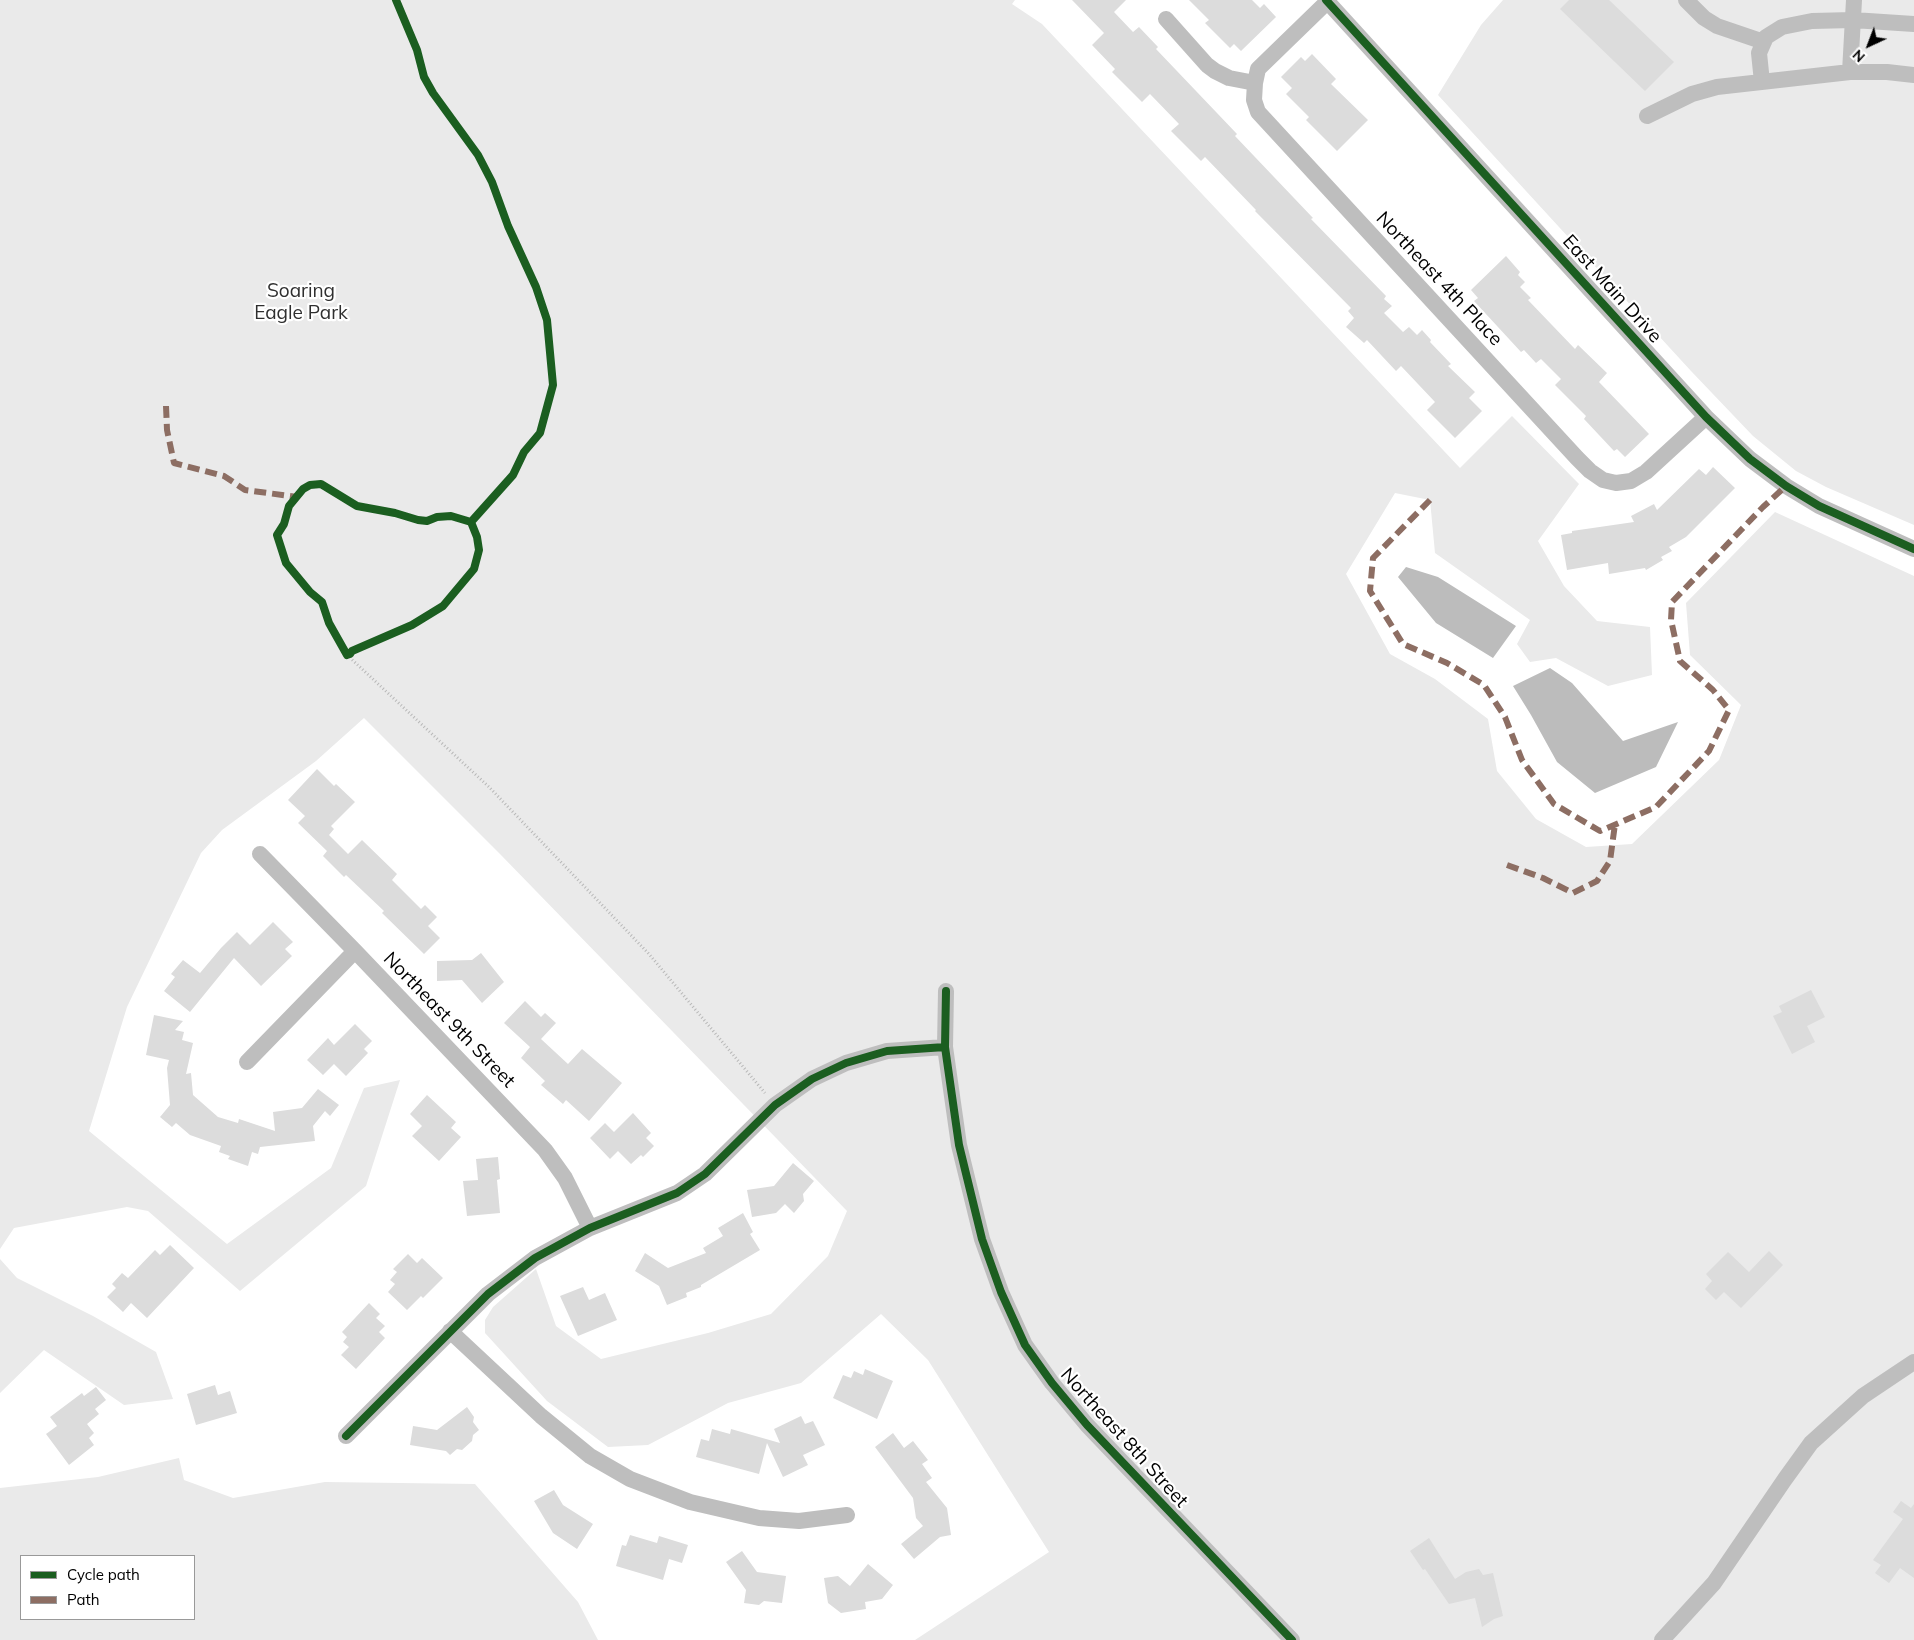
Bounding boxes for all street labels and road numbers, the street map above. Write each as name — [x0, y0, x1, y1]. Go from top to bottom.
street label: Northeast 4th Place — [1371, 207, 1507, 351]
street label: East Main Drive — [1557, 230, 1667, 348]
street label: Northeast 9th Street — [378, 947, 520, 1093]
street label: Northeast 8th Street — [1055, 1364, 1193, 1512]

